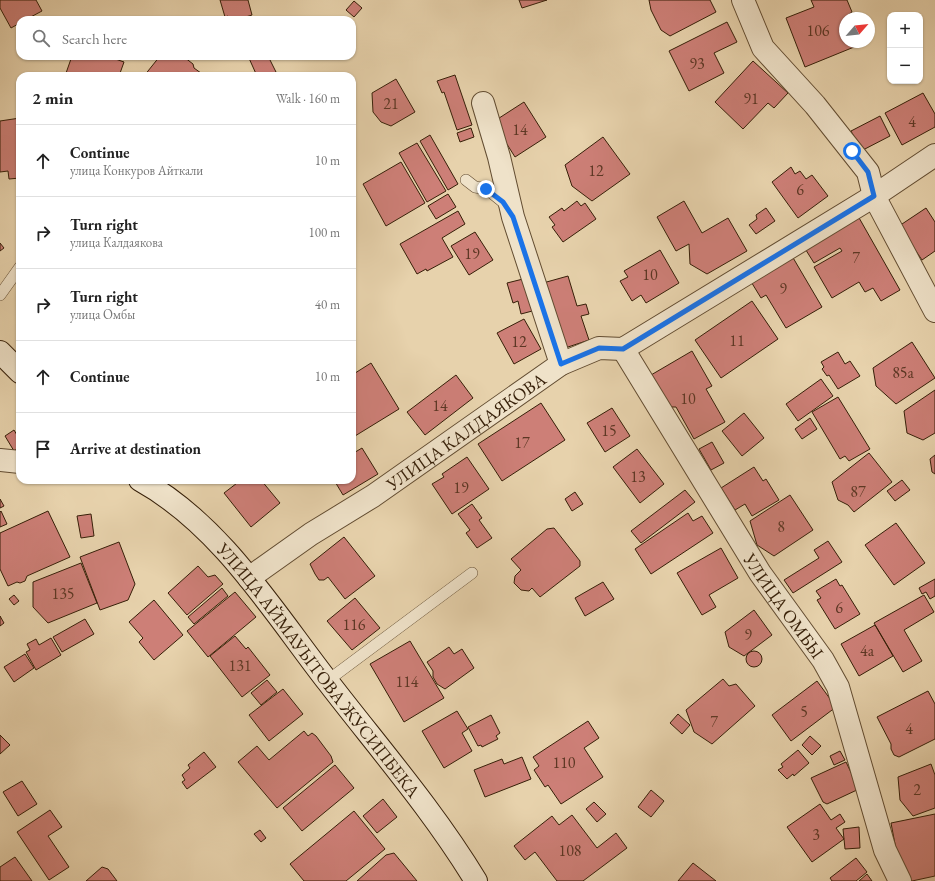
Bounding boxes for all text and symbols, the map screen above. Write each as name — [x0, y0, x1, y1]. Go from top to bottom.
north arrow — [839, 12, 875, 48]
map controls — [887, 12, 923, 84]
button: + — [887, 12, 923, 48]
search box — [16, 16, 356, 60]
house number: 106 — [806, 20, 830, 41]
icon: search — [30, 27, 52, 49]
text: Search here — [62, 29, 127, 48]
button: − — [887, 48, 923, 84]
house number: 93 — [689, 53, 705, 74]
text: 2 min — [32, 87, 73, 109]
house number: 91 — [743, 88, 759, 109]
text: Walk · 160 m — [276, 90, 340, 107]
house number: 21 — [383, 93, 399, 114]
house number: 4 — [908, 111, 916, 132]
house number: 14 — [512, 119, 528, 140]
route start — [843, 142, 861, 160]
text: Continue — [70, 143, 130, 162]
icon: ahead — [32, 150, 54, 172]
text: 10 m — [315, 152, 340, 169]
house number: 12 — [588, 160, 604, 181]
text: улица Конкуров Айткали — [70, 162, 203, 179]
house number: 6 — [796, 179, 804, 200]
route end — [477, 180, 495, 198]
text: Turn right — [70, 215, 138, 234]
icon: right — [32, 222, 54, 244]
text: 100 m — [309, 224, 340, 241]
text: улица Калдаякова — [70, 234, 163, 251]
house number: 19 — [464, 243, 480, 264]
house number: 7 — [852, 247, 860, 268]
house number: 10 — [642, 264, 658, 285]
house number: 9 — [779, 278, 787, 299]
text: Turn right — [70, 287, 138, 306]
icon: right — [32, 294, 54, 316]
text: 40 m — [315, 296, 340, 313]
text: улица Омбы — [70, 306, 135, 323]
house number: 11 — [729, 330, 745, 351]
house number: 12 — [511, 331, 527, 352]
house number: 85а — [892, 362, 914, 383]
icon: ahead — [32, 366, 54, 388]
text: Continue — [70, 367, 130, 386]
street label: УЛИЦА КАЛДАЯКОВА — [381, 367, 550, 495]
text: 10 m — [315, 368, 340, 385]
house number: 10 — [680, 388, 696, 409]
house number: 14 — [432, 395, 448, 416]
house number: 15 — [601, 420, 617, 441]
house number: 17 — [514, 432, 530, 453]
icon: arrive — [32, 438, 54, 460]
text: Arrive at destination — [70, 439, 201, 458]
house number: 13 — [630, 466, 646, 487]
house number: 19 — [453, 477, 469, 498]
house number: 87 — [850, 481, 866, 502]
house number: 8 — [777, 516, 785, 537]
street label: УЛИЦА АЙМАУЫТОВА ЖУСИПБЕКА — [212, 537, 426, 802]
street label: УЛИЦА ОМБЫ — [738, 548, 829, 663]
house number: 135 — [51, 583, 75, 604]
house number: 6 — [835, 597, 843, 618]
house number: 116 — [342, 614, 366, 635]
house number: 9 — [744, 624, 752, 645]
house number: 4а — [860, 640, 875, 661]
house number: 131 — [228, 655, 252, 676]
house number: 114 — [395, 671, 419, 692]
house number: 5 — [800, 701, 808, 722]
house number: 7 — [710, 711, 718, 732]
house number: 4 — [905, 718, 913, 739]
house number: 110 — [552, 752, 576, 773]
house number: 2 — [913, 779, 921, 800]
house number: 3 — [812, 824, 820, 845]
house number: 108 — [558, 840, 582, 861]

